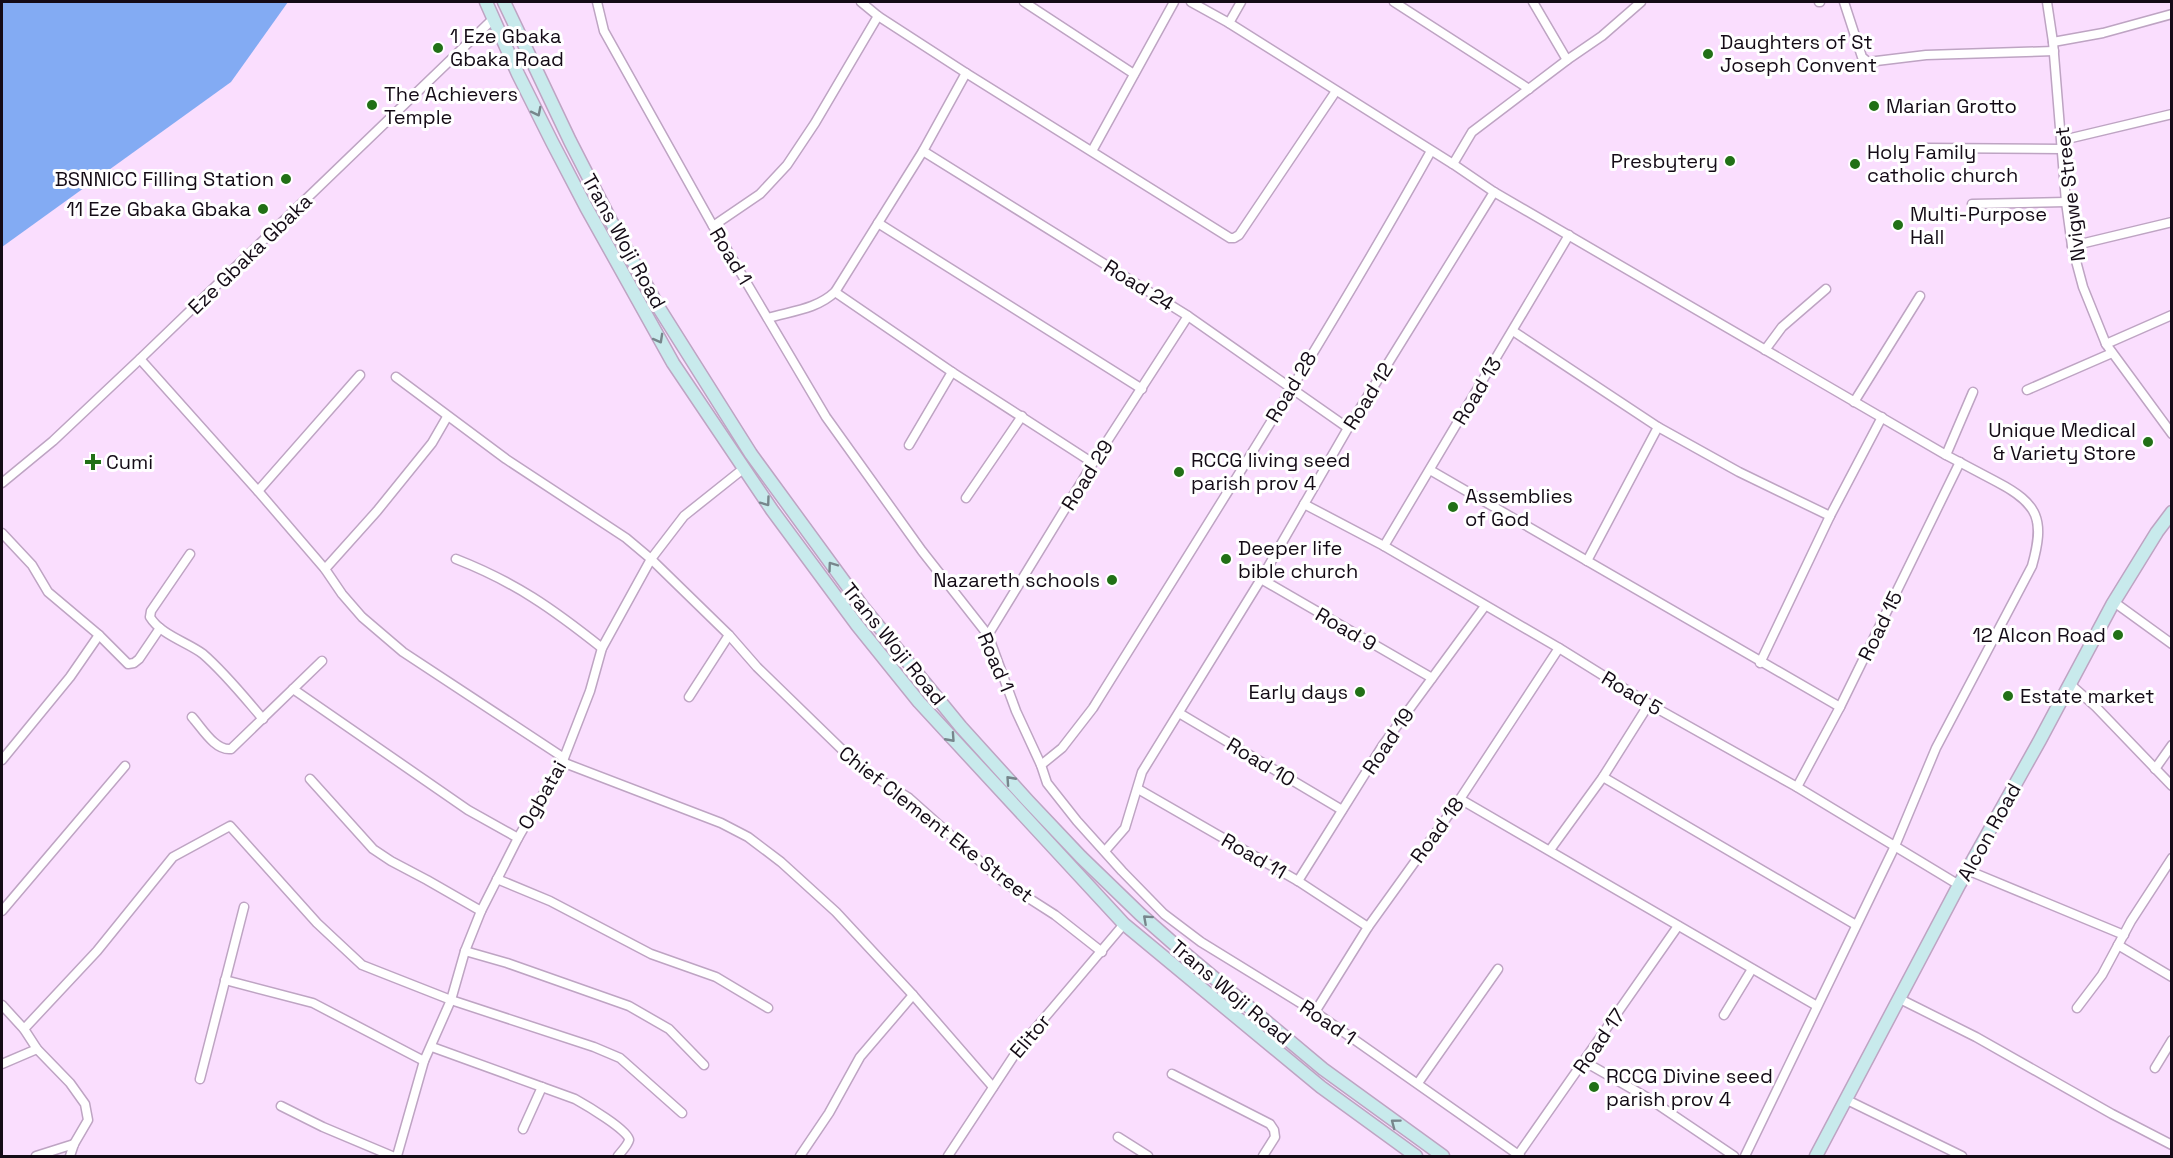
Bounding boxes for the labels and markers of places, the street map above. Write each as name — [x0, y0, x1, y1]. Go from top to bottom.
place label: 1 Eze Gbaka Gbaka Road — [450, 23, 564, 72]
place label: Daughters of St Joseph Convent — [1720, 29, 1877, 78]
marker: 1 Eze Gbaka Gbaka Road — [431, 41, 445, 55]
marker: Daughters of St Joseph Convent — [1701, 47, 1715, 61]
place label: The Achievers Temple — [384, 81, 518, 130]
place label: Marian Grotto — [1886, 93, 2017, 119]
marker: The Achievers Temple — [365, 98, 379, 112]
marker: Marian Grotto — [1867, 99, 1881, 113]
place label: Holy Family catholic church — [1867, 139, 2018, 188]
place label: Presbytery — [1611, 148, 1718, 174]
marker: Presbytery — [1723, 154, 1737, 168]
marker: Holy Family catholic church — [1848, 157, 1862, 171]
place label: BSNNICC Filling Station — [55, 166, 274, 192]
marker: BSNNICC Filling Station — [279, 172, 293, 186]
place label: 11 Eze Gbaka Gbaka — [67, 196, 251, 222]
place label: Multi-Purpose Hall — [1910, 201, 2047, 250]
marker: 11 Eze Gbaka Gbaka — [256, 202, 270, 216]
marker: Multi-Purpose Hall — [1891, 218, 1905, 232]
place label: Unique Medical & Variety Store — [1988, 417, 2136, 466]
marker: Unique Medical & Variety Store — [2141, 435, 2155, 449]
place label: RCCG living seed parish prov 4 — [1191, 447, 1350, 496]
place label: Cumi — [106, 449, 153, 475]
marker: Cumi — [84, 453, 102, 471]
marker: RCCG living seed parish prov 4 — [1172, 465, 1186, 479]
place label: Assemblies of God — [1465, 483, 1573, 532]
marker: Assemblies of God — [1446, 500, 1460, 514]
place label: Deeper life bible church — [1238, 535, 1358, 584]
marker: Deeper life bible church — [1219, 552, 1233, 566]
place label: Nazareth schools — [933, 567, 1100, 593]
marker: Nazareth schools — [1105, 573, 1119, 587]
place label: 12 Alcon Road — [1972, 622, 2106, 648]
marker: 12 Alcon Road — [2111, 628, 2125, 642]
place label: Early days — [1249, 679, 1348, 705]
place label: Estate market — [2020, 683, 2155, 709]
marker: Early days — [1353, 685, 1367, 699]
marker: Estate market — [2001, 689, 2015, 703]
place label: RCCG Divine seed parish prov 4 — [1606, 1063, 1773, 1112]
marker: RCCG Divine seed parish prov 4 — [1587, 1080, 1601, 1094]

